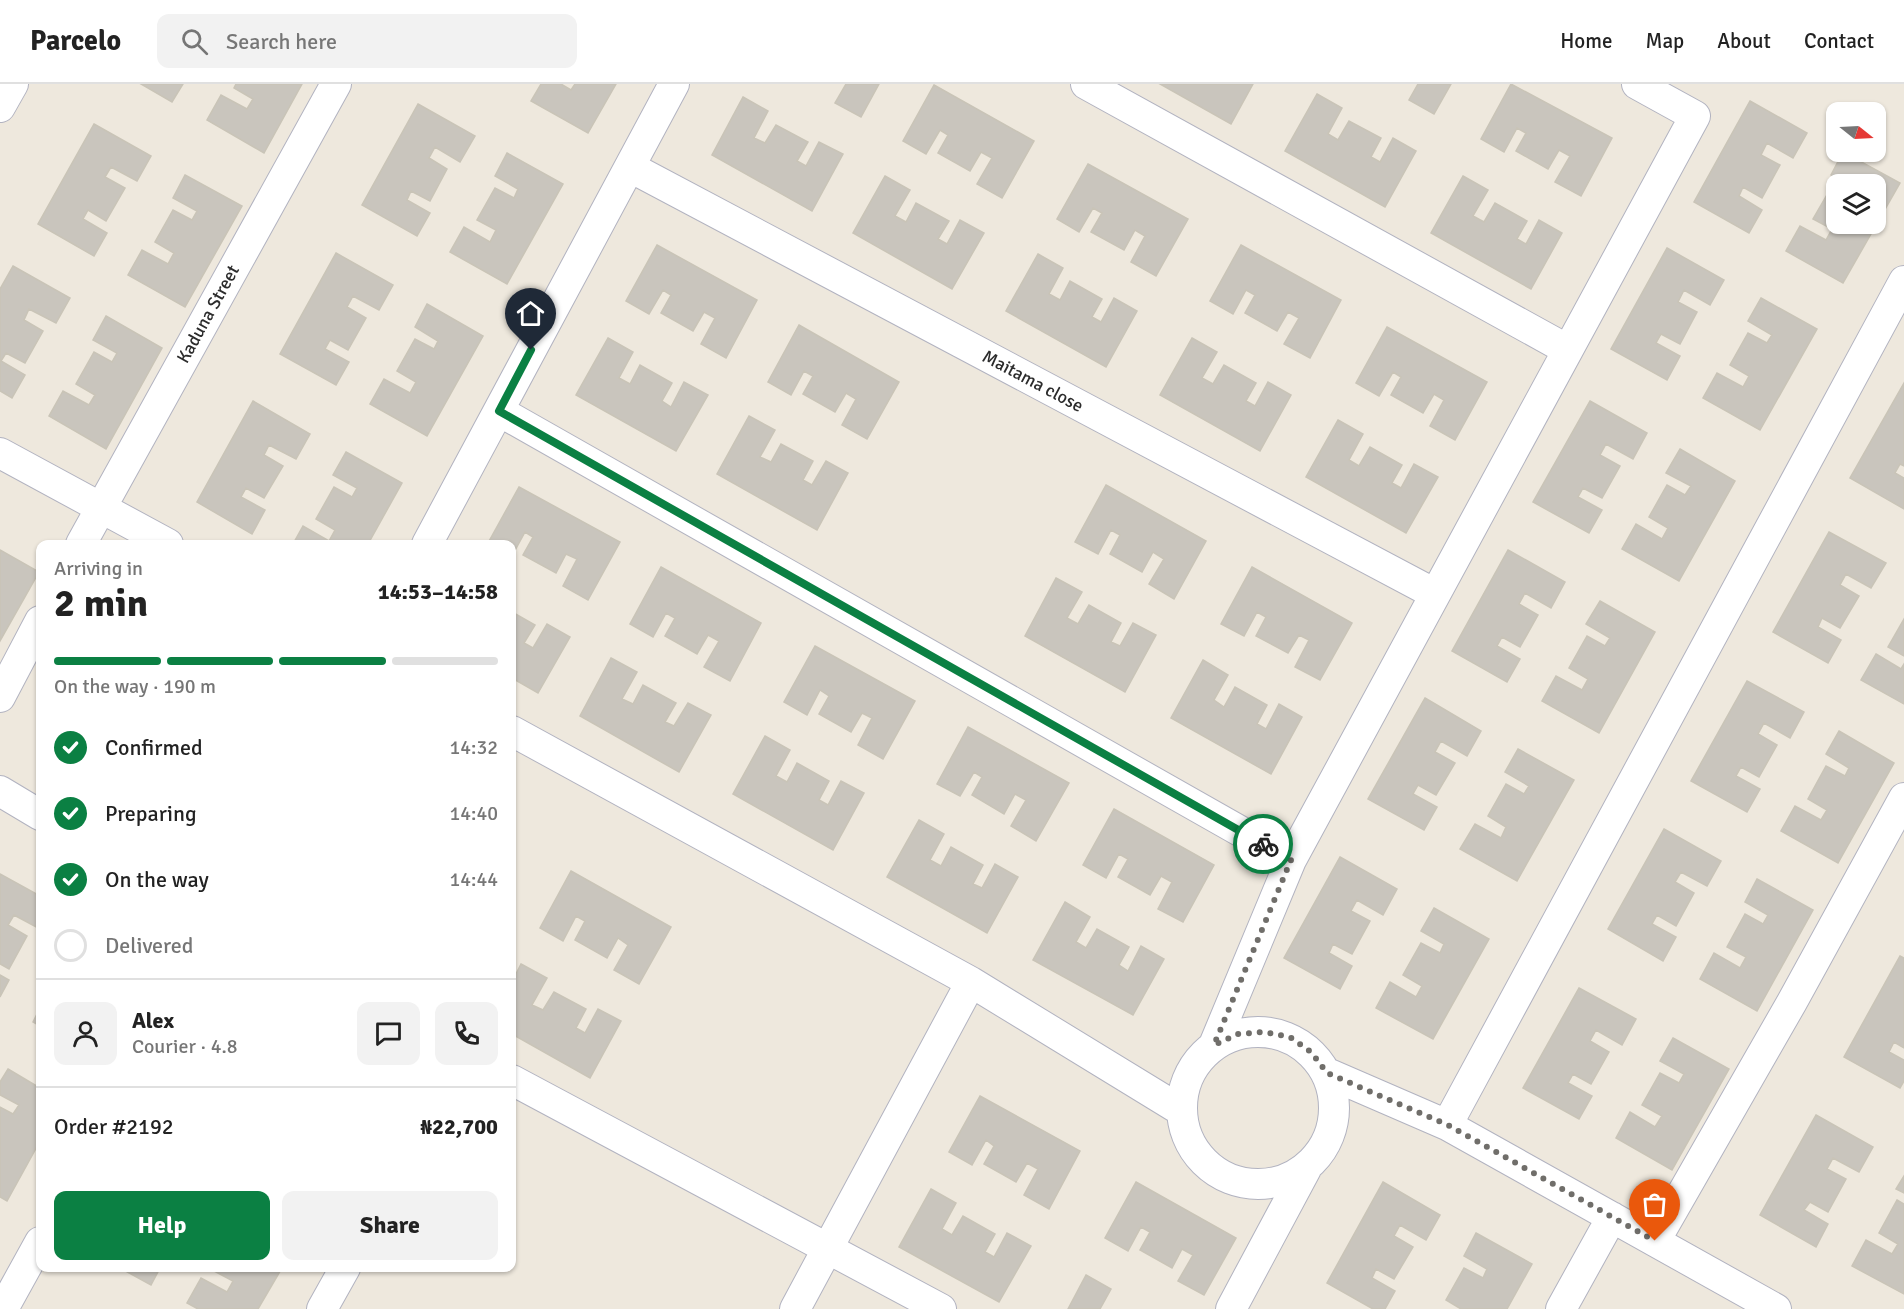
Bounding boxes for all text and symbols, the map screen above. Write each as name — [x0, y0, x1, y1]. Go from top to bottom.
search box — [157, 14, 577, 68]
text: Parcelo — [30, 24, 121, 58]
icon: search — [178, 25, 211, 58]
text: Search here — [226, 28, 337, 55]
text: Home — [1560, 28, 1613, 54]
text: Map — [1646, 28, 1684, 54]
text: About — [1717, 28, 1771, 54]
text: Contact — [1804, 28, 1874, 54]
north arrow — [1826, 102, 1886, 162]
map controls — [1826, 102, 1886, 234]
button: layers — [1826, 174, 1886, 234]
street label: Kaduna Street — [172, 261, 244, 367]
pin — [505, 288, 556, 350]
icon: home — [514, 297, 547, 330]
street label: Maitama close — [979, 345, 1087, 417]
text: Arriving in — [54, 556, 143, 581]
text: 14:53–14:58 — [378, 578, 498, 605]
text: 2 min — [54, 579, 148, 627]
text: On the way · 190 m — [54, 674, 216, 699]
icon: check — [54, 731, 87, 764]
text: Confirmed — [105, 734, 203, 761]
text: 14:32 — [449, 735, 498, 760]
icon: check — [54, 797, 87, 830]
text: Preparing — [105, 800, 197, 827]
text: 14:40 — [449, 801, 498, 826]
courier — [1233, 814, 1293, 874]
icon: bike — [1247, 828, 1280, 861]
icon: check — [54, 863, 87, 896]
text: On the way — [105, 866, 209, 893]
text: 14:44 — [449, 867, 498, 892]
text: Delivered — [105, 932, 193, 959]
button: person — [54, 1002, 117, 1065]
button: chat — [357, 1002, 420, 1065]
button: phone — [435, 1002, 498, 1065]
text: Alex — [132, 1007, 174, 1034]
text: Courier · 4.8 — [132, 1034, 238, 1059]
text: Order #2192 — [54, 1113, 174, 1140]
text: ₦22,700 — [420, 1113, 498, 1140]
pin — [1629, 1179, 1680, 1241]
icon: bag — [1638, 1188, 1671, 1221]
button: Help — [54, 1191, 270, 1260]
button: Share — [282, 1191, 498, 1260]

